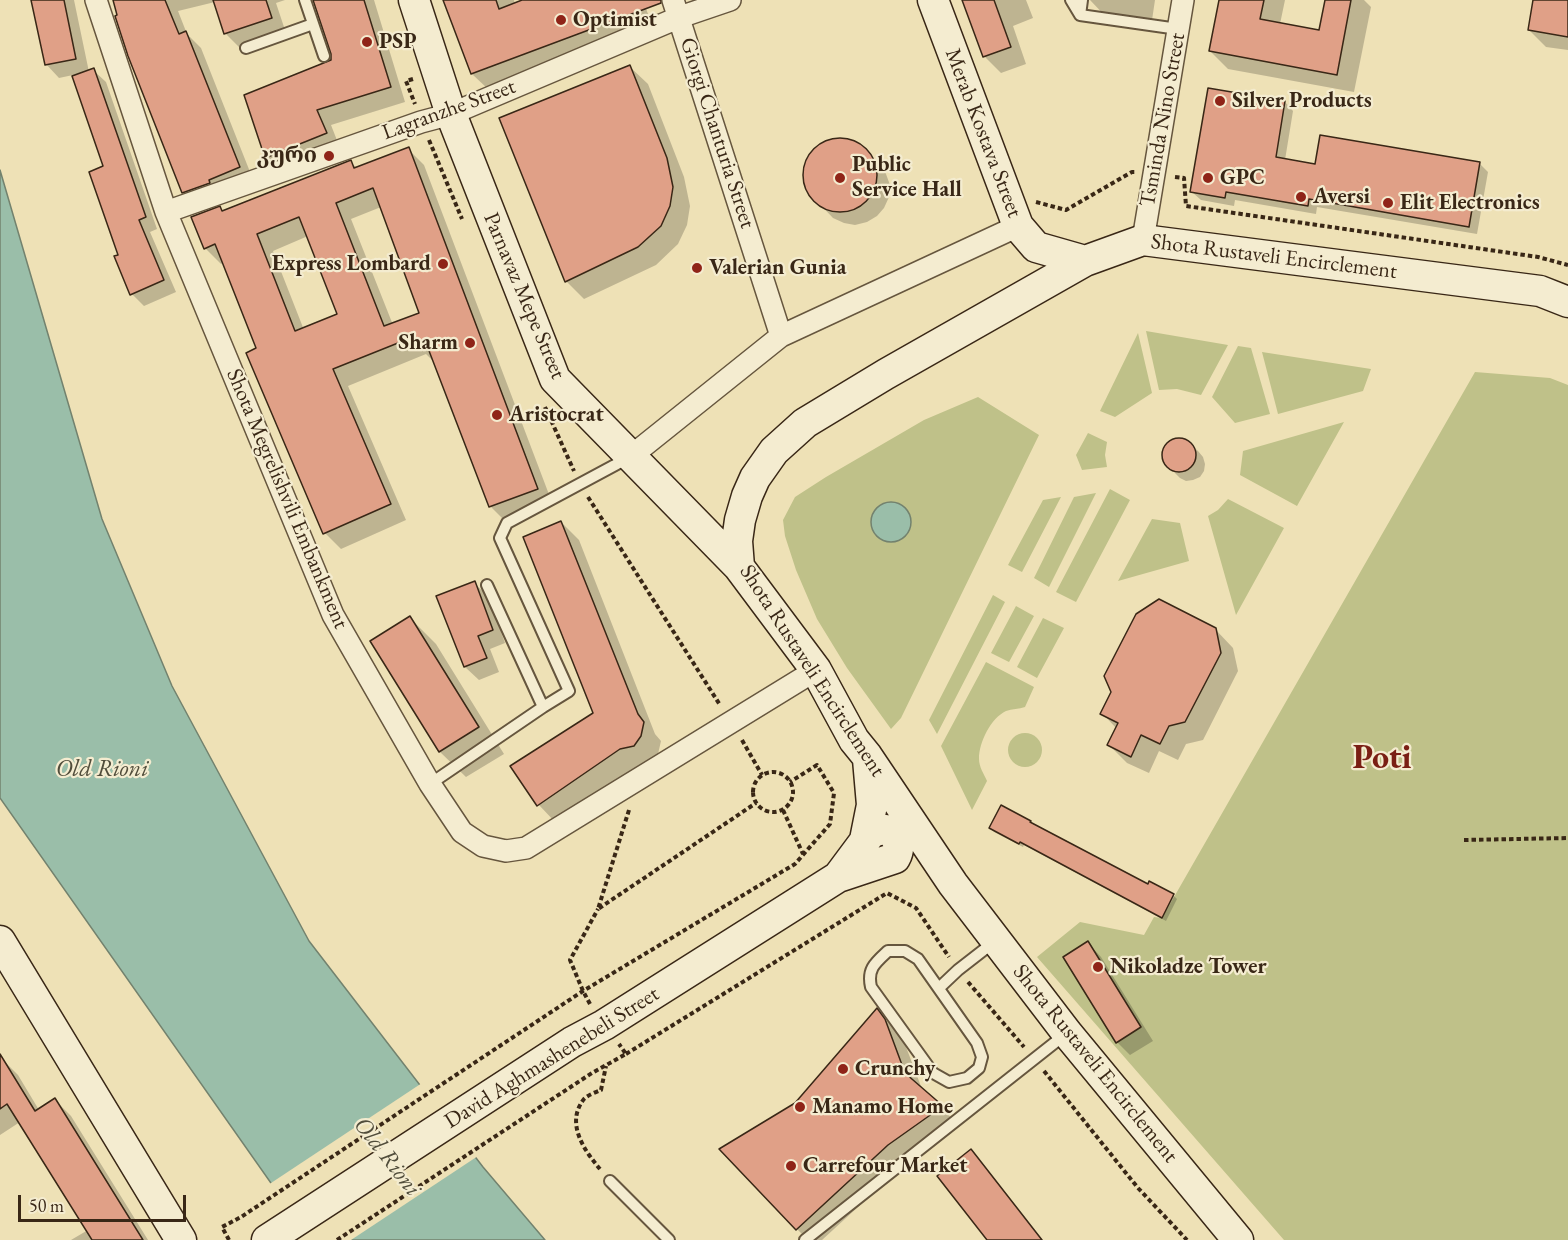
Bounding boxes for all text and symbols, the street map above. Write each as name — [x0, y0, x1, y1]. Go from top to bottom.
place label: Optimist — [573, 7, 657, 33]
marker: Optimist — [554, 13, 568, 27]
place label: PSP — [379, 29, 417, 55]
street label: Tsminda Nino Street — [1135, 31, 1191, 209]
street label: Giorgi Chanturia Street — [674, 34, 760, 232]
marker: PSP — [360, 35, 374, 49]
street label: Merab Kostava Street — [939, 45, 1027, 221]
street label: Lagranzhe Street — [379, 74, 519, 146]
place label: Silver Products — [1232, 88, 1372, 114]
marker: Silver Products — [1213, 94, 1227, 108]
place label: კური — [256, 143, 317, 169]
marker: კური — [322, 149, 336, 163]
place label: Public Service Hall — [852, 152, 962, 204]
place label: GPC — [1220, 165, 1265, 191]
marker: Public Service Hall — [833, 171, 847, 185]
marker: GPC — [1201, 171, 1215, 185]
place label: Aversi — [1313, 184, 1370, 210]
marker: Aversi — [1294, 190, 1308, 204]
place label: Elit Electronics — [1400, 190, 1540, 216]
marker: Elit Electronics — [1381, 196, 1395, 210]
street label: Parnavaz Mepe Street — [477, 209, 571, 383]
street label: Shota Rustaveli Encirclement — [1149, 229, 1399, 285]
place label: Express Lombard — [272, 251, 431, 277]
place label: Valerian Gunia — [709, 255, 846, 281]
marker: Express Lombard — [436, 257, 450, 271]
marker: Valerian Gunia — [690, 261, 704, 275]
place label: Sharm — [398, 330, 458, 356]
marker: Sharm — [463, 336, 477, 350]
street label: Shota Megrelishvili Embankment — [220, 365, 354, 633]
place label: Aristocrat — [509, 402, 604, 428]
marker: Aristocrat — [490, 408, 504, 422]
street label: Shota Rustaveli Encirclement — [733, 560, 891, 782]
district label: Poti — [1352, 739, 1412, 779]
water label: Old Rioni — [56, 755, 148, 783]
place label: Nikoladze Tower — [1110, 954, 1267, 980]
street label: Shota Rustaveli Encirclement — [1007, 959, 1183, 1169]
marker: Nikoladze Tower — [1091, 960, 1105, 974]
street label: David Aghmashenebeli Street — [440, 981, 664, 1135]
place label: Crunchy — [855, 1056, 935, 1082]
marker: Crunchy — [836, 1062, 850, 1076]
place label: Manamo Home — [812, 1094, 953, 1120]
marker: Manamo Home — [793, 1100, 807, 1114]
water label: Old Rioni — [347, 1112, 427, 1202]
place label: Carrefour Market — [803, 1153, 967, 1179]
marker: Carrefour Market — [784, 1159, 798, 1173]
scale bar — [21, 1183, 189, 1221]
text: 50 m — [29, 1194, 64, 1217]

